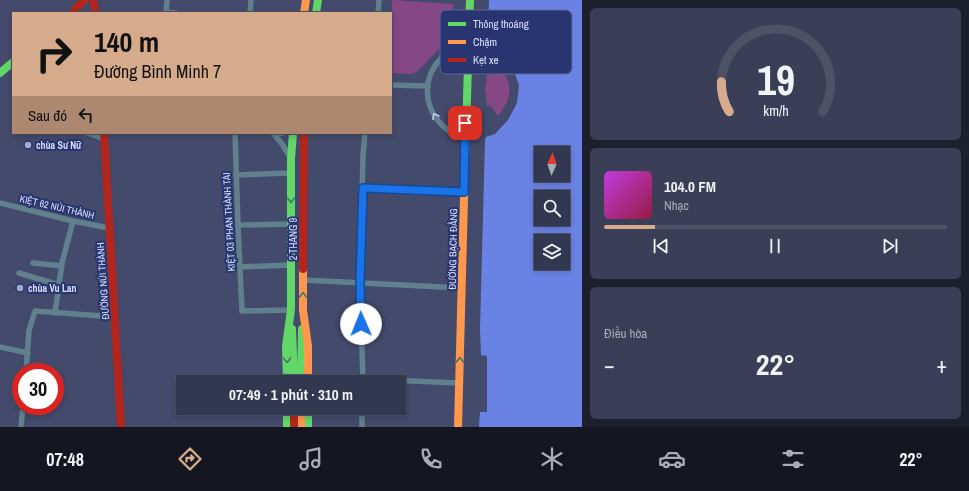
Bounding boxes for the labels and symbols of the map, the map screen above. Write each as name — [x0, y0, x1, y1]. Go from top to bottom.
legend — [440, 10, 572, 74]
text: Thông thoáng — [473, 17, 529, 31]
text: Chậm — [473, 35, 497, 49]
text: Kẹt xe — [473, 53, 499, 67]
pin — [448, 106, 482, 140]
one-way arrow — [432, 113, 439, 120]
place label: chùa Sư Nữ — [36, 139, 82, 152]
marker: chùa Sư Nữ — [23, 140, 33, 150]
north arrow — [534, 146, 570, 182]
street label: KIỆT 03 PHAN THÀNH TÀI — [220, 172, 238, 272]
street label: KIỆT 62 NÚI THÀNH — [18, 192, 96, 222]
one-way arrow — [287, 197, 295, 203]
street label: ĐƯỜNG BẠCH ĐẰNG — [445, 208, 460, 290]
street label: 2 THANG 9 — [287, 217, 300, 260]
street label: ĐƯỜNG NÚI THÀNH — [94, 242, 112, 320]
place label: chùa Vu Lan — [28, 282, 76, 295]
marker: chùa Vu Lan — [15, 283, 25, 293]
one-way arrow — [299, 292, 307, 298]
position arrow — [340, 303, 382, 345]
one-way arrow — [283, 357, 291, 363]
one-way arrow — [456, 357, 464, 363]
speed limit sign: 30 — [12, 363, 64, 415]

